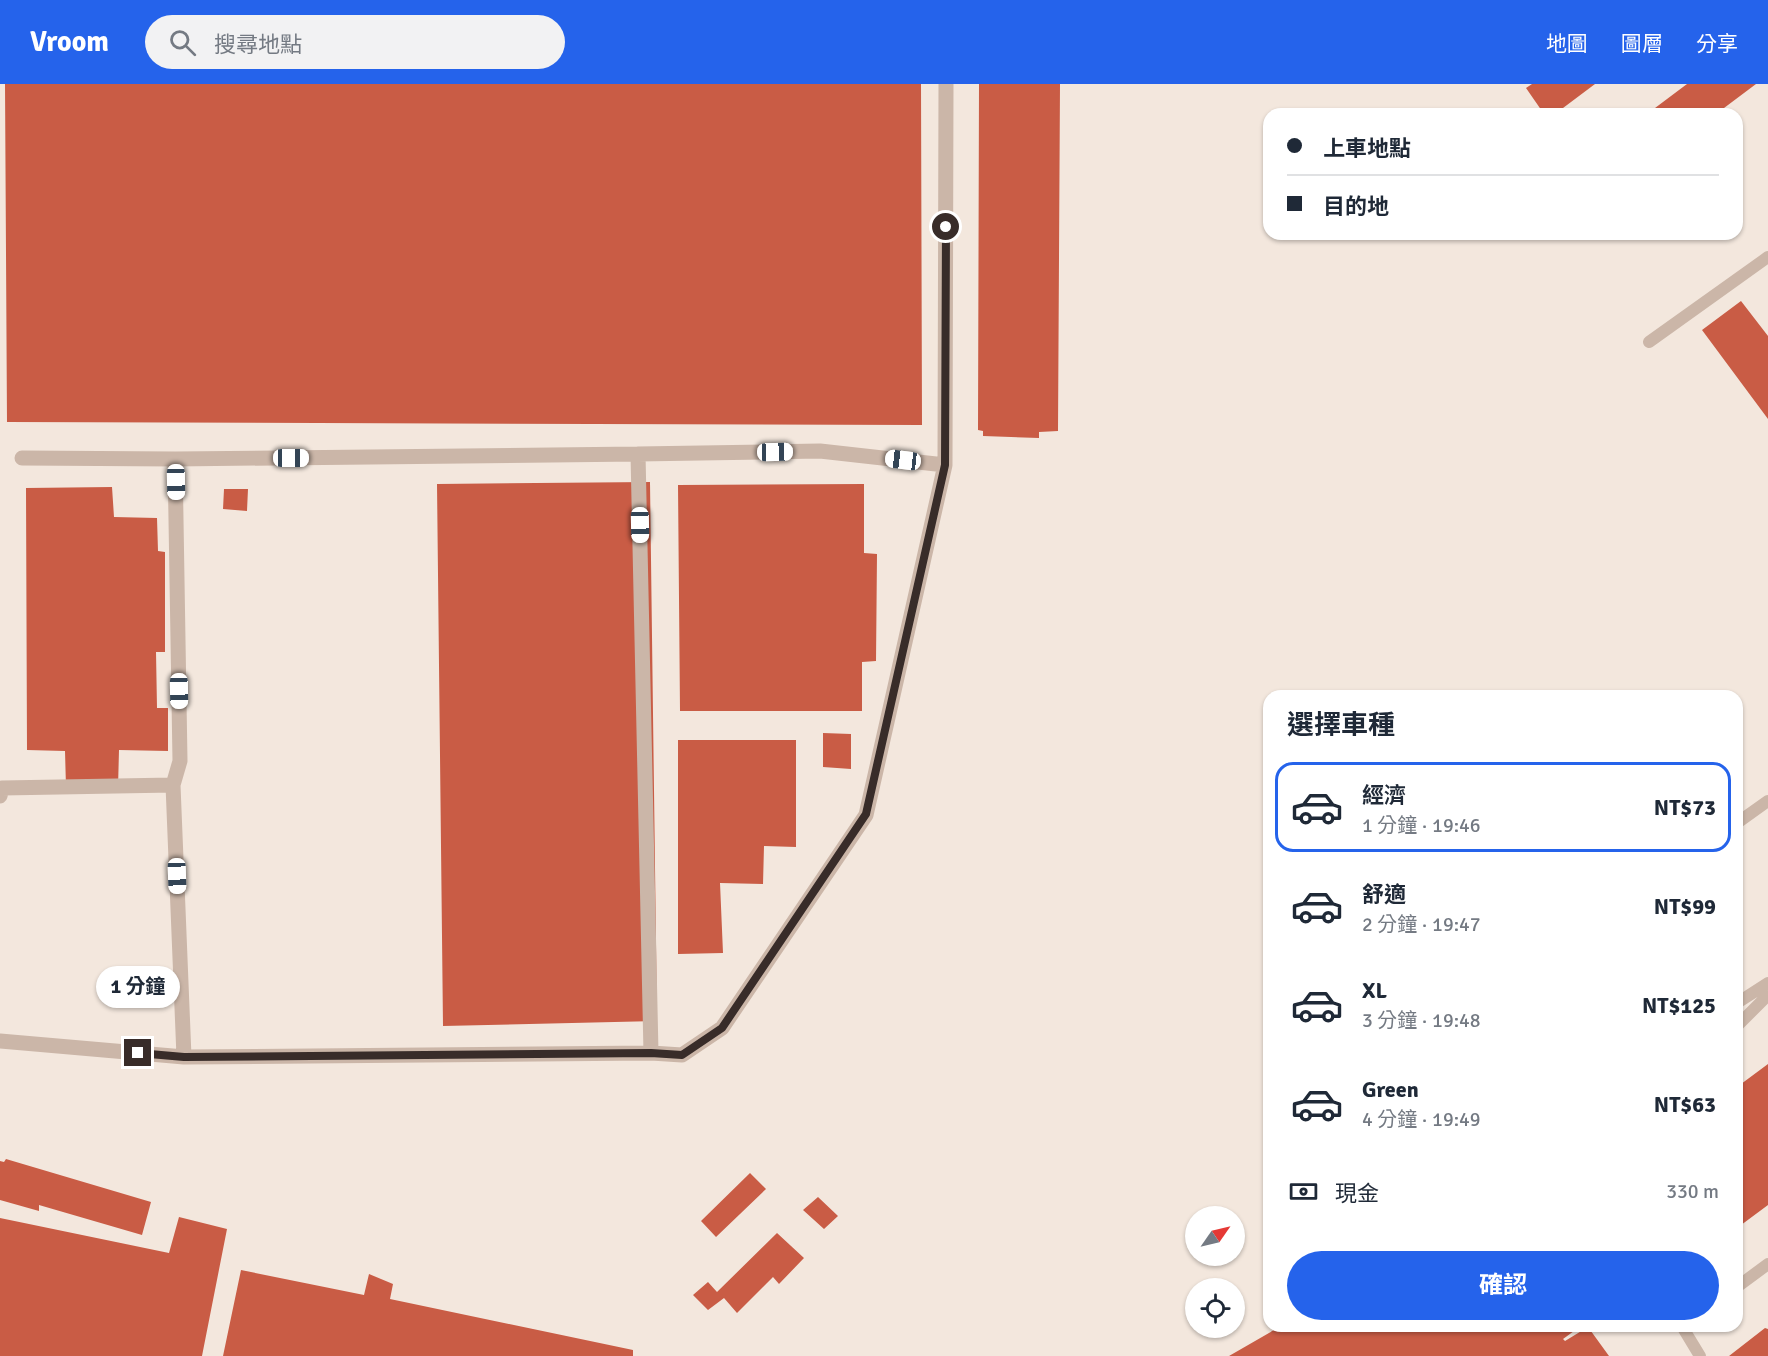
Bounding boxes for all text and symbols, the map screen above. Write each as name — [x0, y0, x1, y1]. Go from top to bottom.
search box — [145, 15, 565, 69]
text: Vroom — [30, 25, 109, 59]
icon: search — [166, 26, 199, 59]
text: 搜尋地點 — [214, 31, 302, 58]
text: 地圖 — [1546, 31, 1588, 57]
text: 圖層 — [1621, 31, 1663, 57]
text: 分享 — [1696, 31, 1738, 57]
text: 上車地點 — [1323, 135, 1411, 162]
text: 目的地 — [1323, 193, 1389, 220]
route start — [932, 213, 959, 240]
car — [757, 443, 793, 461]
car — [273, 449, 309, 467]
car — [884, 449, 922, 471]
car — [167, 464, 185, 500]
car — [631, 507, 649, 543]
car — [170, 673, 188, 709]
text: 選擇車種 — [1287, 709, 1395, 742]
icon: car — [1290, 780, 1344, 834]
text: 經濟 — [1362, 782, 1406, 809]
text: NT$73 — [1654, 794, 1716, 821]
text: 1 分鐘 · 19:46 — [1362, 813, 1481, 838]
car — [167, 858, 187, 894]
icon: car — [1290, 879, 1344, 933]
text: 舒適 — [1362, 881, 1406, 908]
text: NT$99 — [1654, 893, 1716, 920]
text: 2 分鐘 · 19:47 — [1362, 912, 1481, 937]
callout: 1 分鐘 — [96, 966, 180, 1008]
text: 1 分鐘 — [110, 974, 166, 999]
text: XL — [1362, 977, 1387, 1004]
icon: car — [1290, 978, 1344, 1032]
text: NT$125 — [1642, 992, 1716, 1019]
text: 3 分鐘 · 19:48 — [1362, 1008, 1481, 1033]
route end — [124, 1039, 151, 1066]
text: Green — [1362, 1076, 1419, 1103]
icon: car — [1290, 1077, 1344, 1131]
text: NT$63 — [1654, 1091, 1716, 1118]
text: 4 分鐘 · 19:49 — [1362, 1107, 1481, 1132]
icon: cash — [1287, 1175, 1320, 1208]
text: 330 m — [1666, 1179, 1719, 1204]
text: 現金 — [1335, 1180, 1379, 1207]
north arrow — [1185, 1206, 1245, 1266]
map controls — [1185, 1206, 1245, 1338]
button: 確認 — [1287, 1251, 1719, 1320]
button: locate — [1185, 1278, 1245, 1338]

